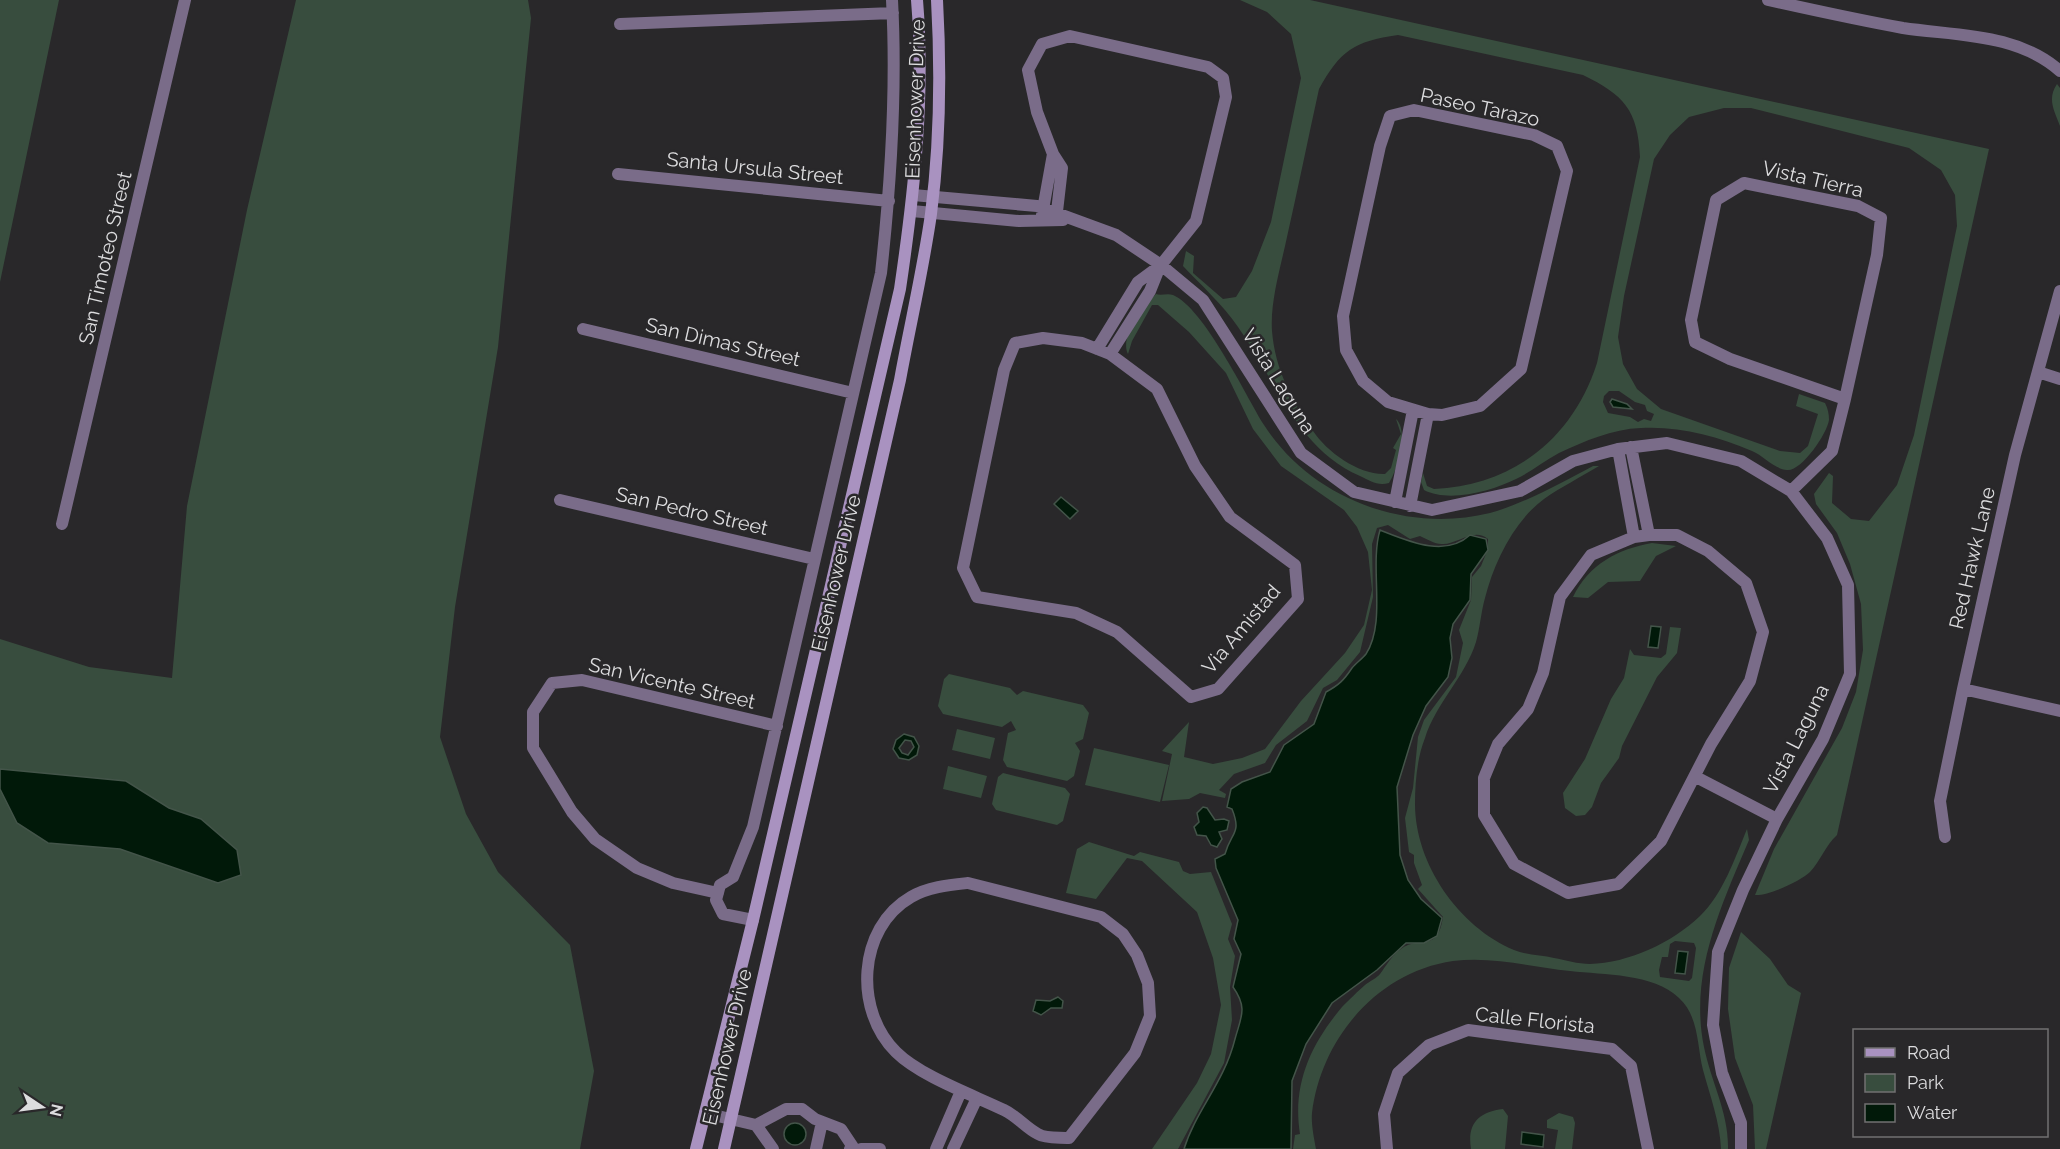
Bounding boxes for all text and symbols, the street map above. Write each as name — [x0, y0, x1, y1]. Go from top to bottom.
street label: Eisenhower Drive — [900, 18, 930, 179]
street label: Paseo Tarazo — [1418, 83, 1542, 131]
street label: Santa Ursula Street — [665, 147, 845, 189]
street label: Vista Tierra — [1760, 156, 1866, 202]
street label: San Timoteo Street — [73, 169, 137, 347]
street label: San Dimas Street — [643, 313, 803, 372]
street label: Vista Laguna — [1237, 324, 1321, 438]
street label: San Pedro Street — [614, 482, 771, 540]
street label: Red Hawk Lane — [1944, 484, 2000, 631]
street label: Eisenhower Drive — [806, 492, 866, 654]
street label: Via Amistad — [1197, 579, 1285, 679]
street label: San Vicente Street — [586, 652, 758, 714]
street label: Vista Laguna — [1758, 680, 1834, 798]
street label: Eisenhower Drive — [697, 966, 757, 1128]
street label: Calle Florista — [1474, 1002, 1596, 1038]
legend — [1853, 1029, 2048, 1137]
text: Road — [1907, 1042, 1950, 1063]
text: Park — [1907, 1072, 1944, 1093]
north arrow — [12, 1077, 72, 1137]
text: N — [45, 1102, 67, 1118]
text: Water — [1907, 1102, 1958, 1123]

